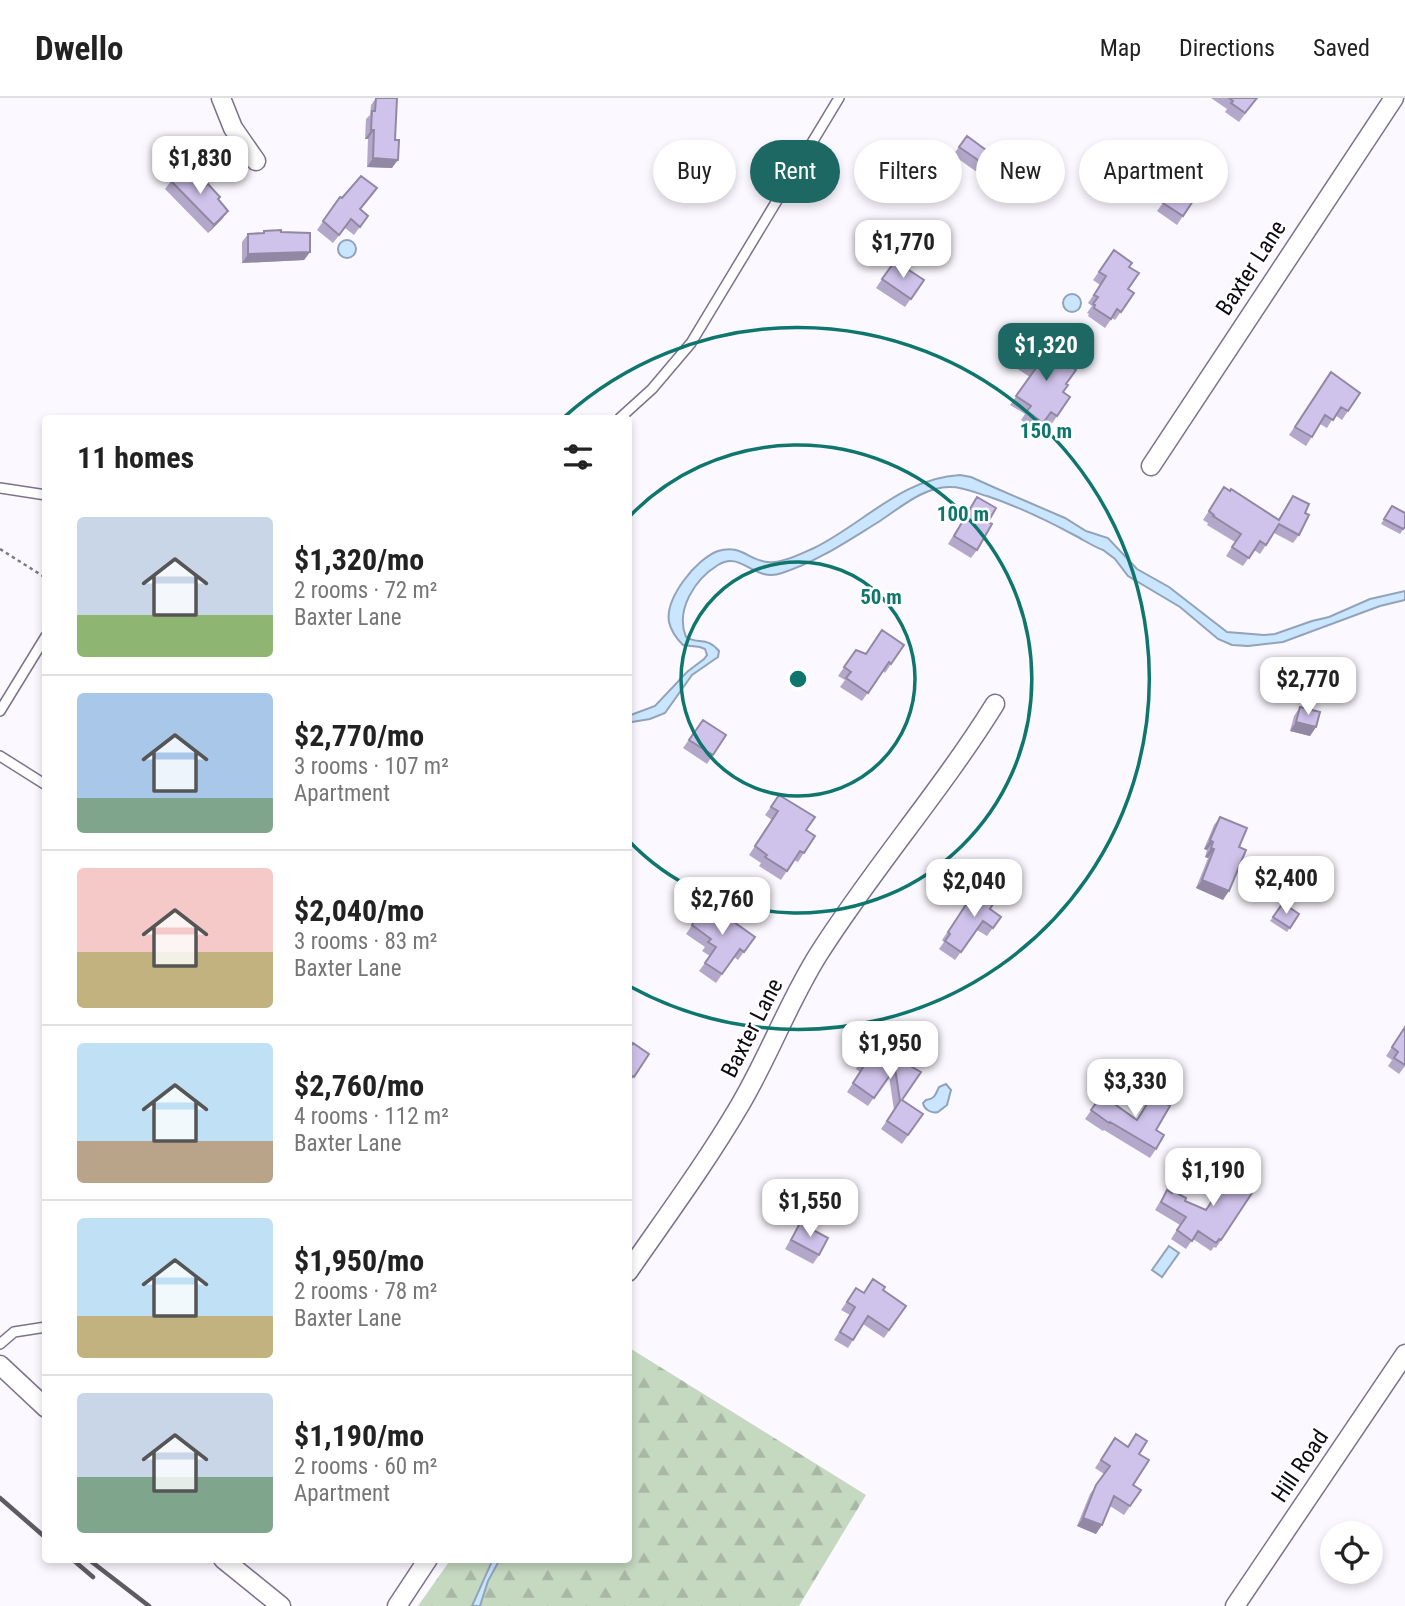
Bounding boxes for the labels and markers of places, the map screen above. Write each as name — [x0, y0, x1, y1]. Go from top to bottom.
pin: $1,830 — [143, 136, 257, 196]
pin: $1,770 — [846, 220, 960, 280]
pin: $1,320 — [989, 324, 1103, 383]
pin: $2,770 — [1251, 658, 1365, 717]
centre of rings — [786, 667, 810, 691]
pin: $2,400 — [1229, 856, 1343, 916]
pin: $2,040 — [917, 860, 1031, 919]
pin: $2,760 — [665, 878, 779, 937]
pin: $1,950 — [833, 1021, 947, 1081]
pin: $3,330 — [1078, 1060, 1192, 1119]
pin: $1,190 — [1156, 1148, 1270, 1208]
pin: $1,550 — [753, 1180, 867, 1239]

